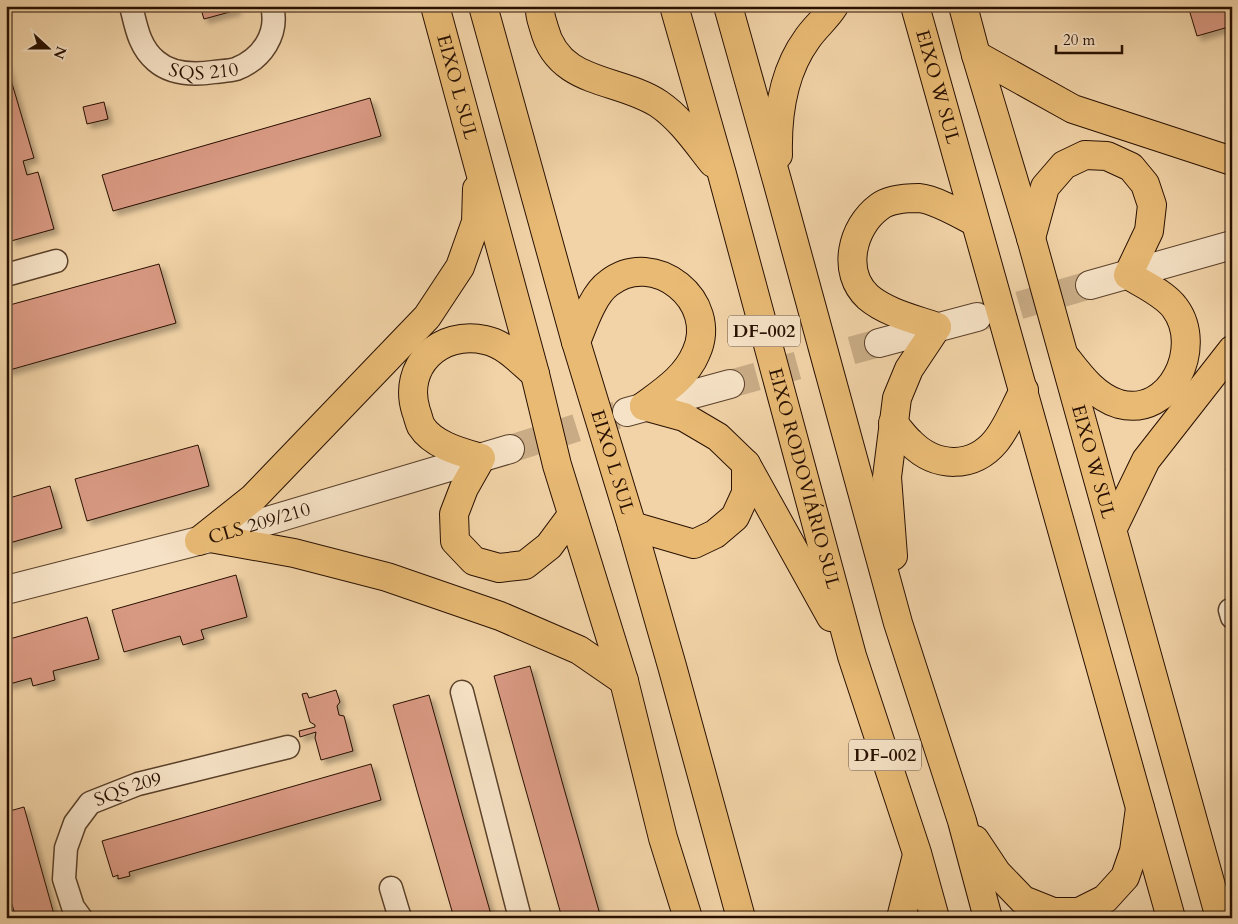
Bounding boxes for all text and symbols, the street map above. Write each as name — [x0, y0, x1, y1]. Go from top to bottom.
north arrow — [22, 22, 72, 72]
scale bar — [1056, 22, 1122, 54]
street label: EIXO W SUL — [909, 27, 966, 147]
text: 20 m — [1063, 30, 1095, 50]
street label: EIXO L SUL — [430, 32, 484, 143]
text: N — [49, 43, 71, 62]
street label: SQS 210 — [165, 56, 241, 87]
road number: DF-002 — [728, 316, 800, 346]
street label: EIXO RODOVIÁRIO SUL — [762, 365, 846, 592]
street label: EIXO W SUL — [1065, 402, 1122, 522]
street label: EIXO L SUL — [584, 407, 641, 518]
street label: CLS 209/210 — [205, 496, 314, 551]
road number: DF-002 — [849, 740, 921, 770]
street label: SQS 209 — [90, 766, 164, 813]

